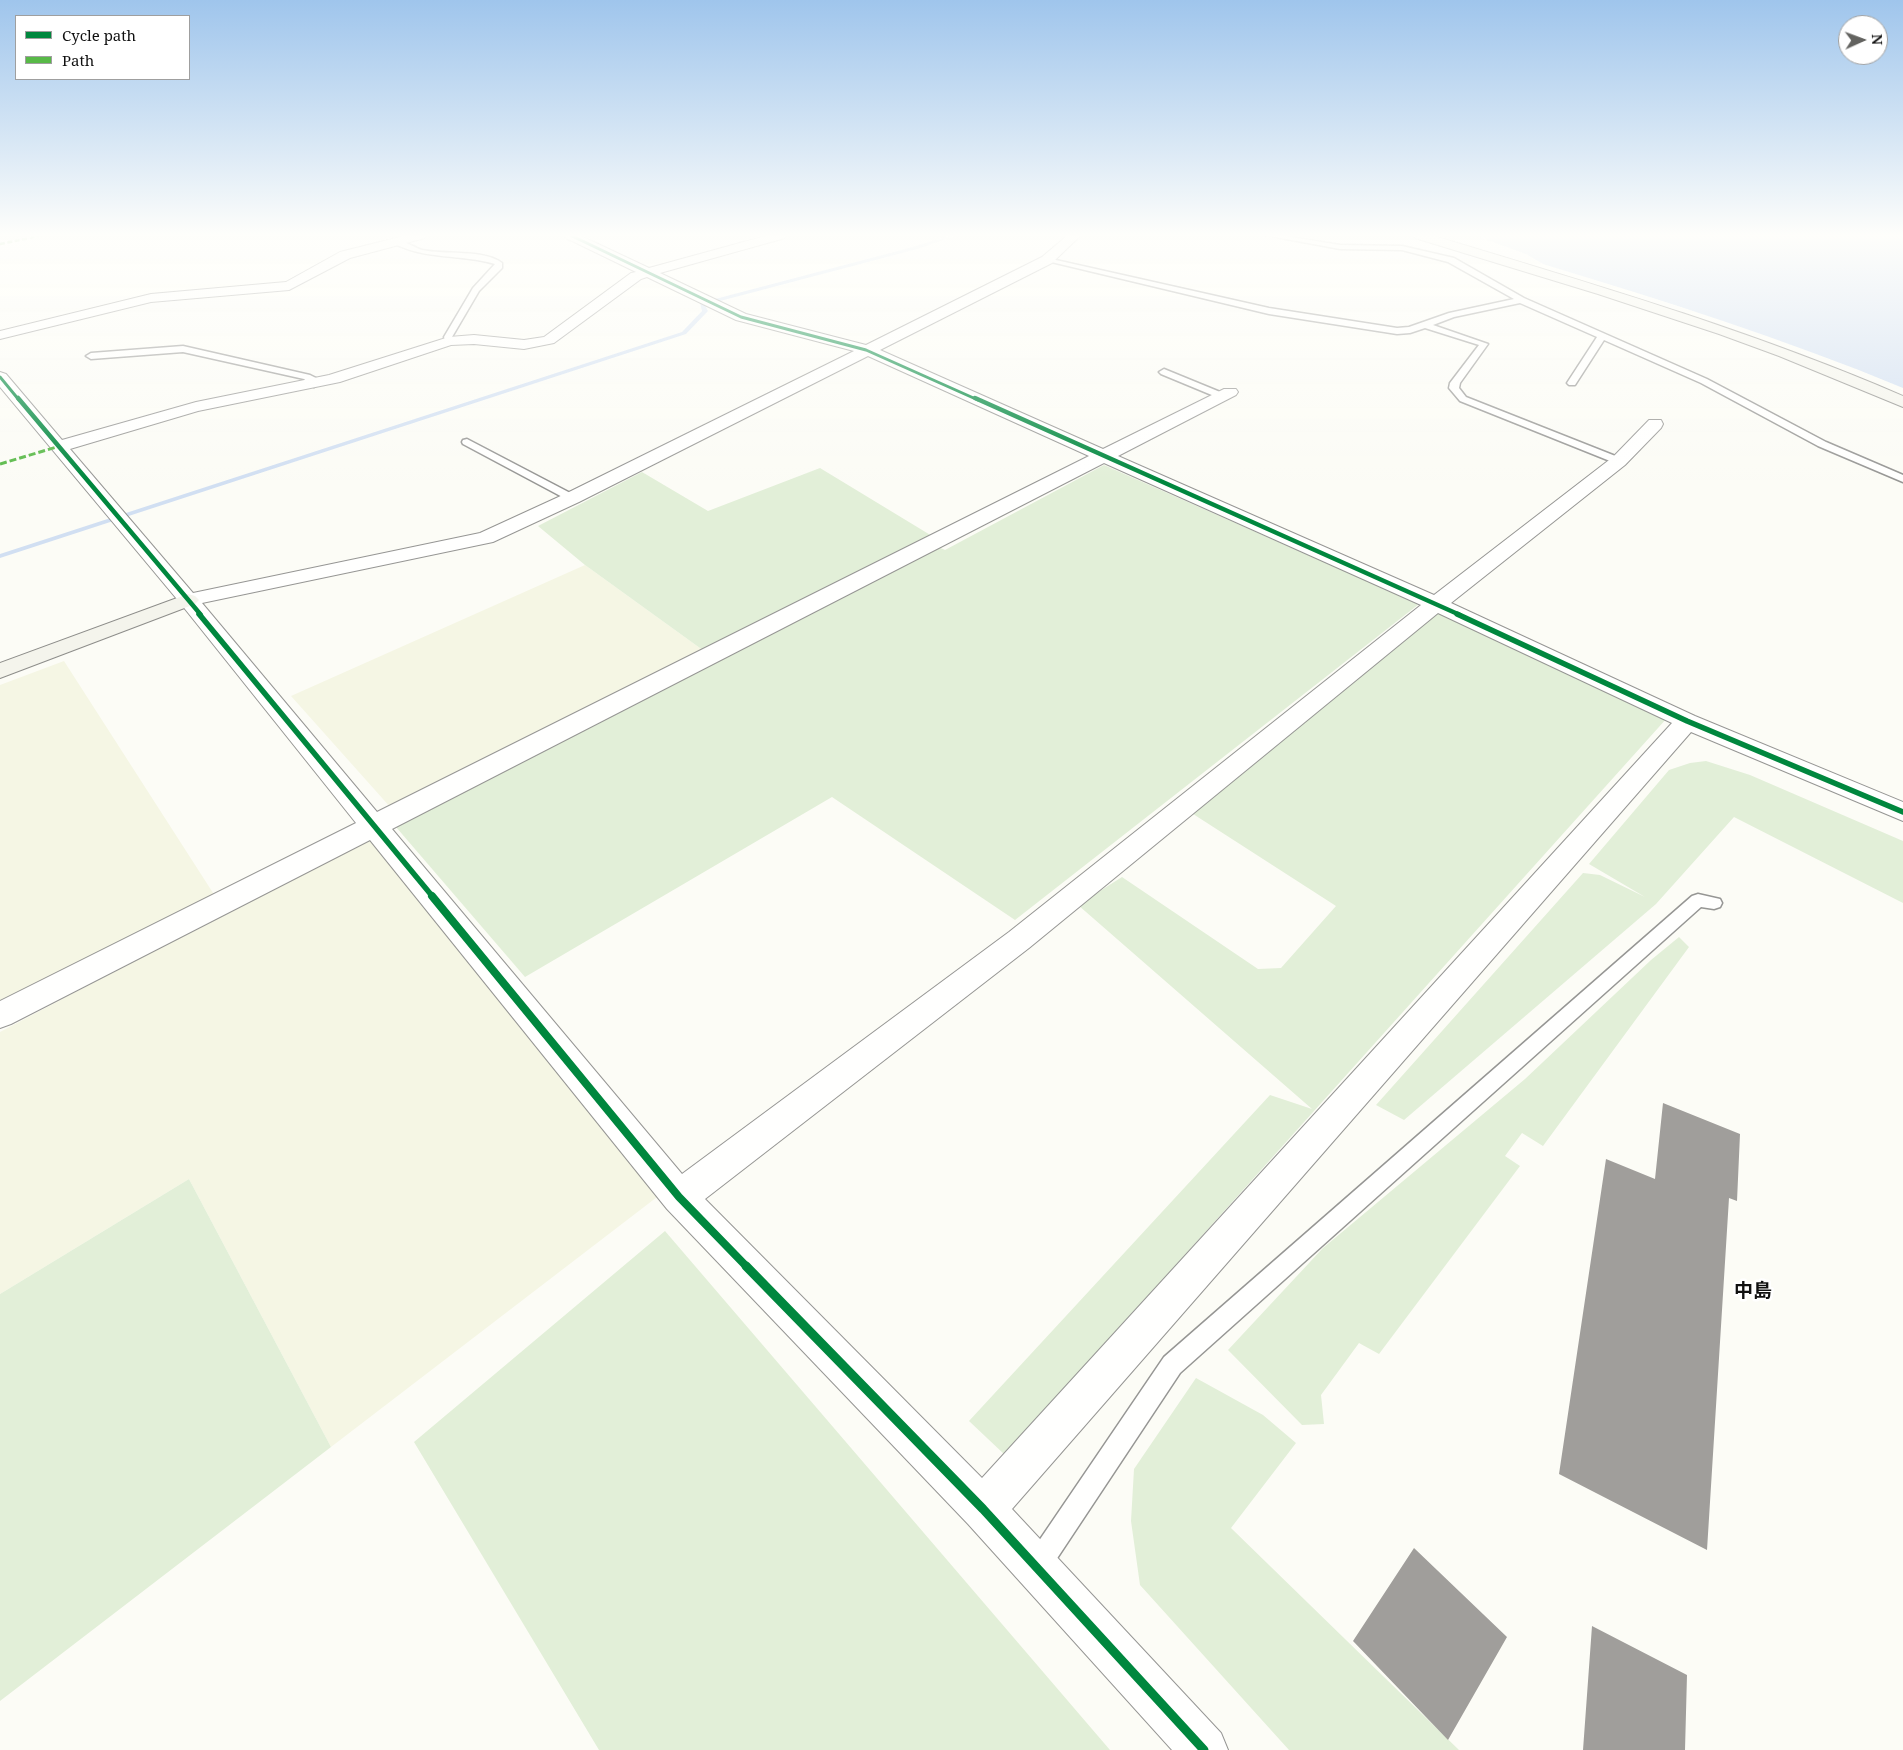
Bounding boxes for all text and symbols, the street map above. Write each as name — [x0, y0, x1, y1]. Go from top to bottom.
legend — [15, 15, 190, 80]
north arrow — [1838, 15, 1888, 65]
text: Cycle path — [62, 25, 136, 45]
text: N — [1868, 34, 1887, 45]
text: Path — [62, 50, 94, 70]
district label: 中島 — [1734, 1281, 1772, 1303]

